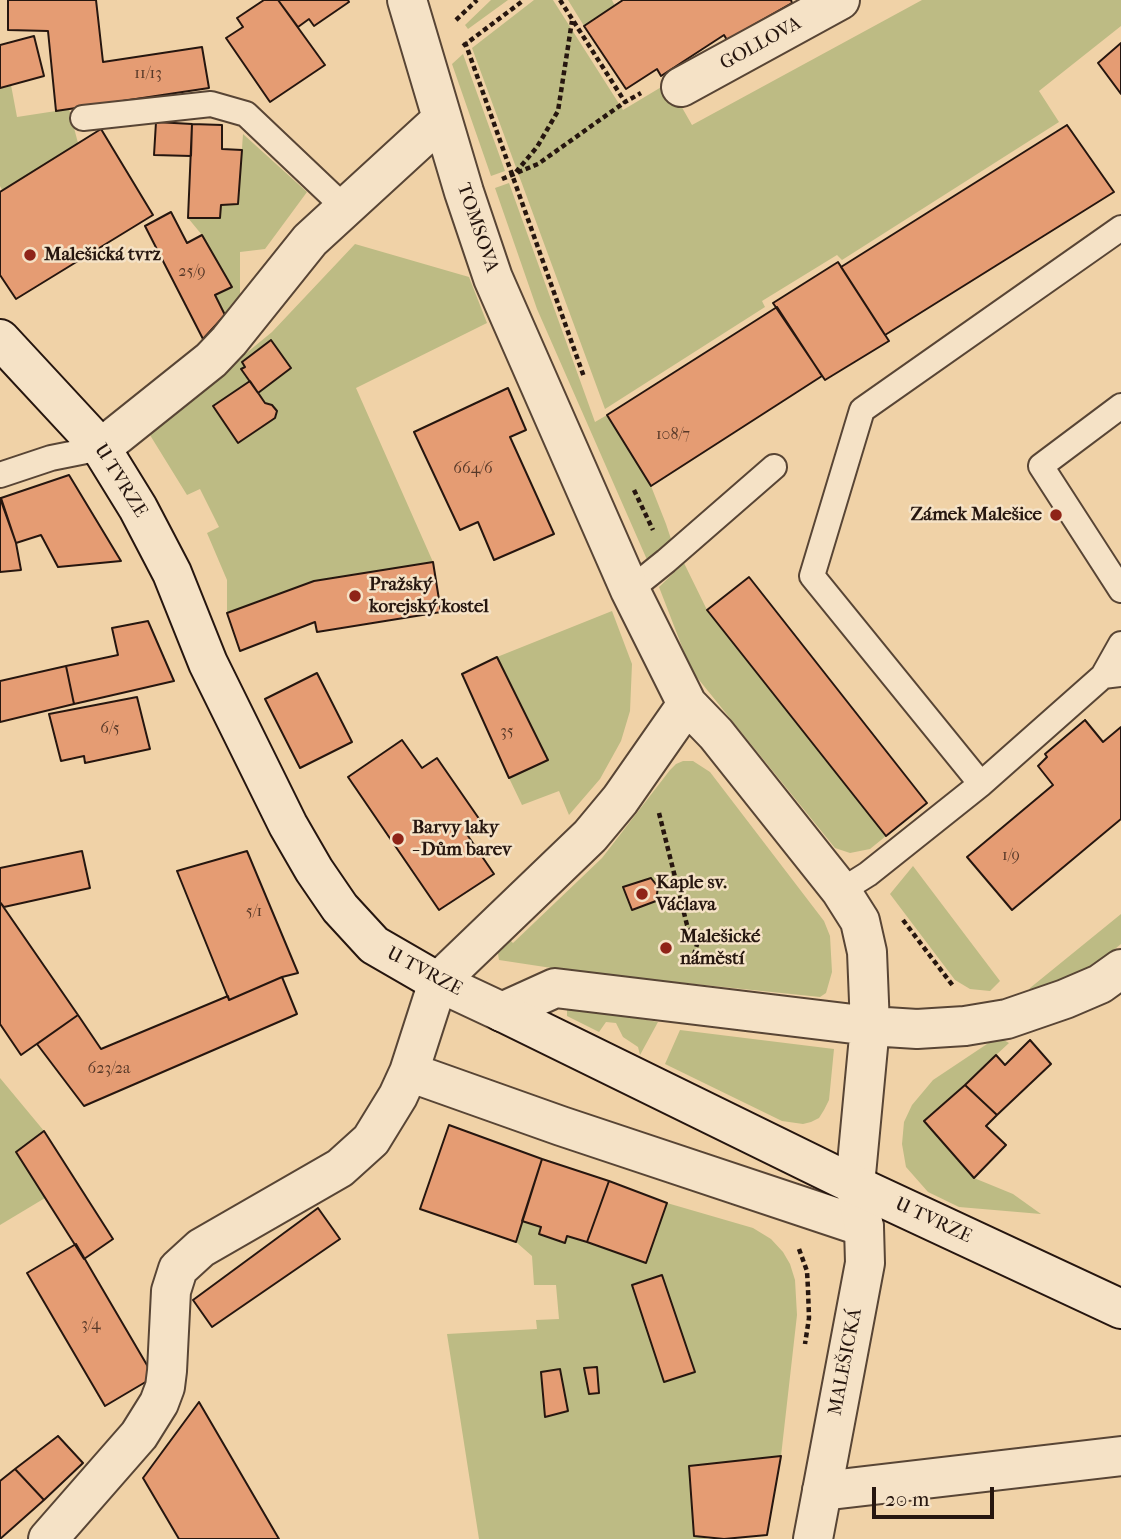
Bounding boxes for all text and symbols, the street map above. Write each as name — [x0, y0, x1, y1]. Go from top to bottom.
street label: GOLLOVA — [716, 12, 806, 76]
house number: 11/13 — [134, 64, 162, 84]
street label: TOMSOVA — [451, 180, 503, 276]
place label: Malešická tvrz — [44, 244, 161, 266]
marker: Malešická tvrz — [22, 247, 38, 263]
house number: 25/9 — [178, 262, 206, 282]
house number: 108/7 — [656, 425, 690, 445]
street label: U TVRZE — [88, 440, 152, 522]
house number: 664/6 — [453, 459, 493, 479]
place label: Zámek Malešice — [910, 504, 1042, 526]
marker: Zámek Malešice — [1048, 507, 1064, 523]
place label: Pražský korejský kostel — [369, 574, 489, 618]
marker: Pražský korejský kostel — [347, 588, 363, 604]
house number: 6/5 — [100, 719, 120, 739]
house number: 35 — [500, 722, 514, 742]
place label: Barvy laky - Dům barev — [412, 817, 512, 861]
marker: Barvy laky - Dům barev — [390, 831, 406, 847]
house number: 1/9 — [1002, 846, 1020, 866]
place label: Kaple sv. Václava — [656, 872, 727, 916]
marker: Kaple sv. Václava — [634, 886, 650, 902]
house number: 5/1 — [246, 902, 262, 922]
place label: Malešické náměstí — [680, 926, 760, 970]
marker: Malešické náměstí — [658, 940, 674, 956]
street label: U TVRZE — [382, 943, 466, 1001]
house number: 623/2a — [88, 1059, 130, 1079]
street label: U TVRZE — [891, 1193, 975, 1249]
street label: MALEŠICKÁ — [824, 1306, 868, 1418]
house number: 3/4 — [81, 1315, 101, 1335]
scale bar — [876, 1472, 998, 1516]
text: 20 m — [885, 1487, 929, 1511]

